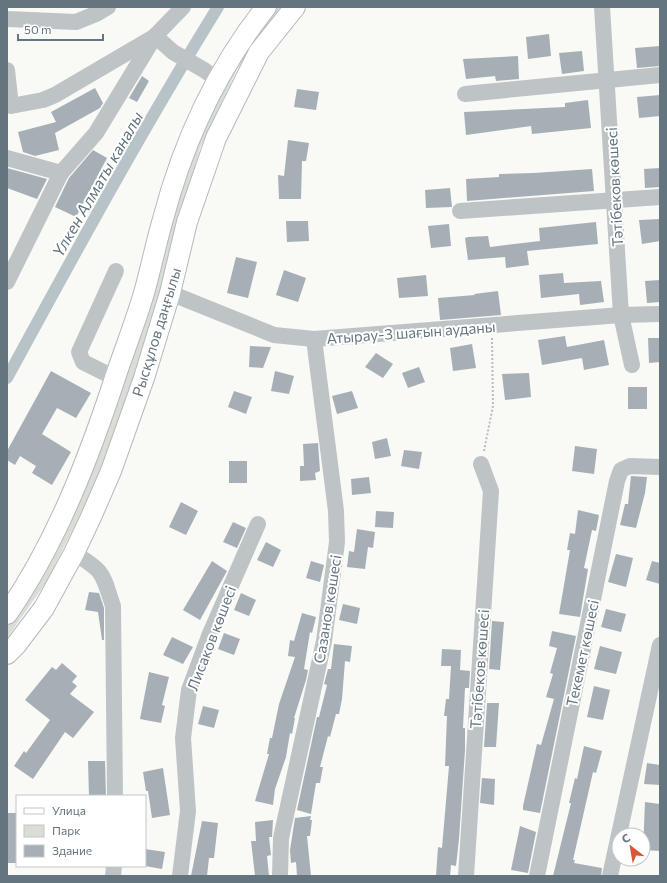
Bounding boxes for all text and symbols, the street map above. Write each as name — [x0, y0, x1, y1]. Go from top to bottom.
scale bar — [18, 16, 103, 42]
text: 50 m — [24, 22, 52, 36]
water label: Үлкен Алматы каналы — [48, 108, 147, 260]
street label: Тәтібеков көшесі — [602, 127, 626, 247]
street label: Рысқұлов даңғылы — [128, 265, 184, 399]
street label: Атырау-3 шағын ауданы — [326, 317, 496, 347]
street label: Сазанов көшесі — [310, 553, 344, 665]
street label: Лисаков көшесі — [183, 583, 239, 693]
street label: Текемет көшесі — [562, 598, 602, 708]
street label: Тәтібеков көшесі — [466, 609, 492, 729]
legend — [16, 795, 146, 867]
text: Улица — [52, 803, 86, 817]
text: Парк — [52, 823, 81, 837]
north arrow — [611, 827, 651, 867]
text: С — [619, 830, 633, 846]
text: Здание — [52, 843, 92, 857]

